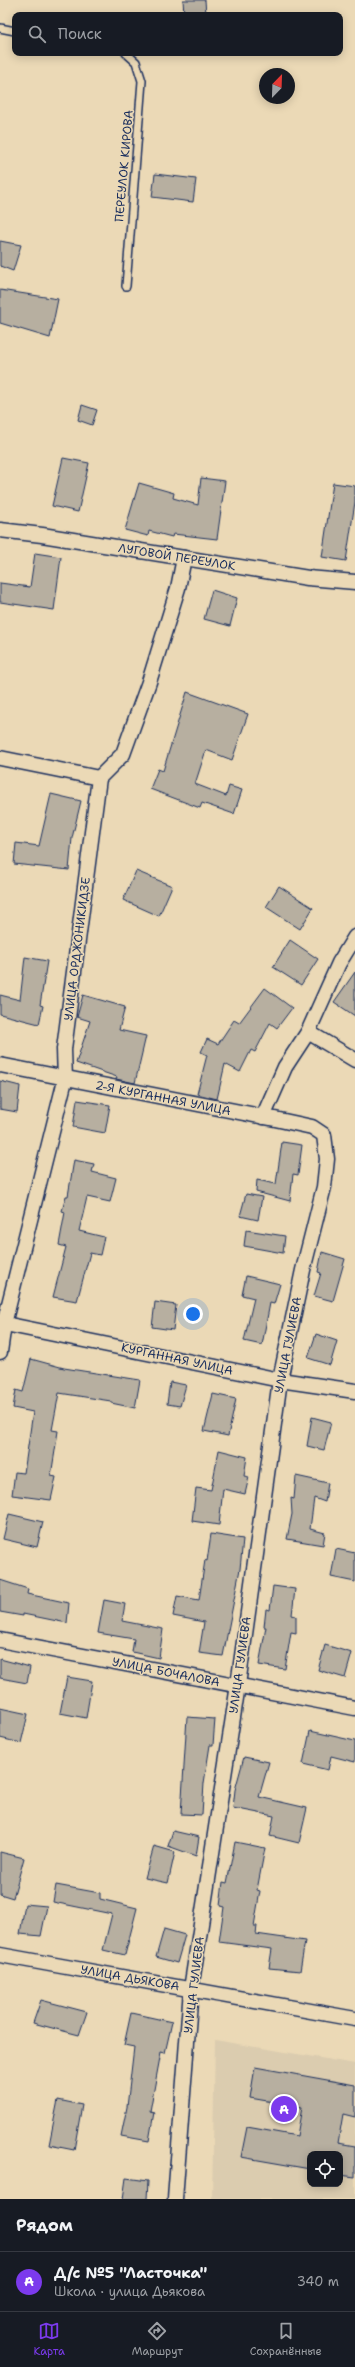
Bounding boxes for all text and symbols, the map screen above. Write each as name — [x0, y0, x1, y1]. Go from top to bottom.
search box — [12, 12, 343, 56]
icon: search — [26, 23, 48, 45]
text: Поиск — [58, 24, 102, 44]
north arrow — [259, 68, 295, 104]
street label: ПЕРЕУЛОК КИРОВА — [111, 109, 137, 223]
street label: ЛУГОВОЙ ПЕРЕУЛОК — [117, 540, 237, 574]
street label: УЛИЦА ОРДЖОНИКИДЗЕ — [60, 876, 94, 1022]
street label: 2-Я КУРГАННАЯ УЛИЦА — [94, 1077, 232, 1119]
street label: УЛИЦА ГУЛИЕВА — [271, 1295, 305, 1394]
your location — [183, 1304, 203, 1324]
street label: КУРГАННАЯ УЛИЦА — [120, 1339, 235, 1379]
street label: УЛИЦА ГУЛИЕВА — [225, 1615, 255, 1714]
street label: УЛИЦА БОЧАЛОВА — [111, 1654, 221, 1690]
street label: УЛИЦА ГУЛИЕВА — [180, 1935, 208, 2034]
street label: УЛИЦА ДЬЯКОВА — [79, 1961, 181, 1995]
pin: A — [271, 2094, 297, 2124]
map controls — [307, 2151, 343, 2187]
button: locate — [307, 2151, 343, 2187]
text: Рядом — [16, 2214, 73, 2236]
text: Д/с №5 "Ласточка" — [54, 2263, 207, 2283]
text: A — [24, 2273, 34, 2290]
text: 340 m — [297, 2273, 339, 2290]
text: Школа · улица Дьякова — [54, 2283, 205, 2300]
tab: Карта — [33, 2320, 65, 2359]
tab: Маршрут — [132, 2320, 183, 2359]
tab: Сохранённые — [250, 2320, 322, 2359]

